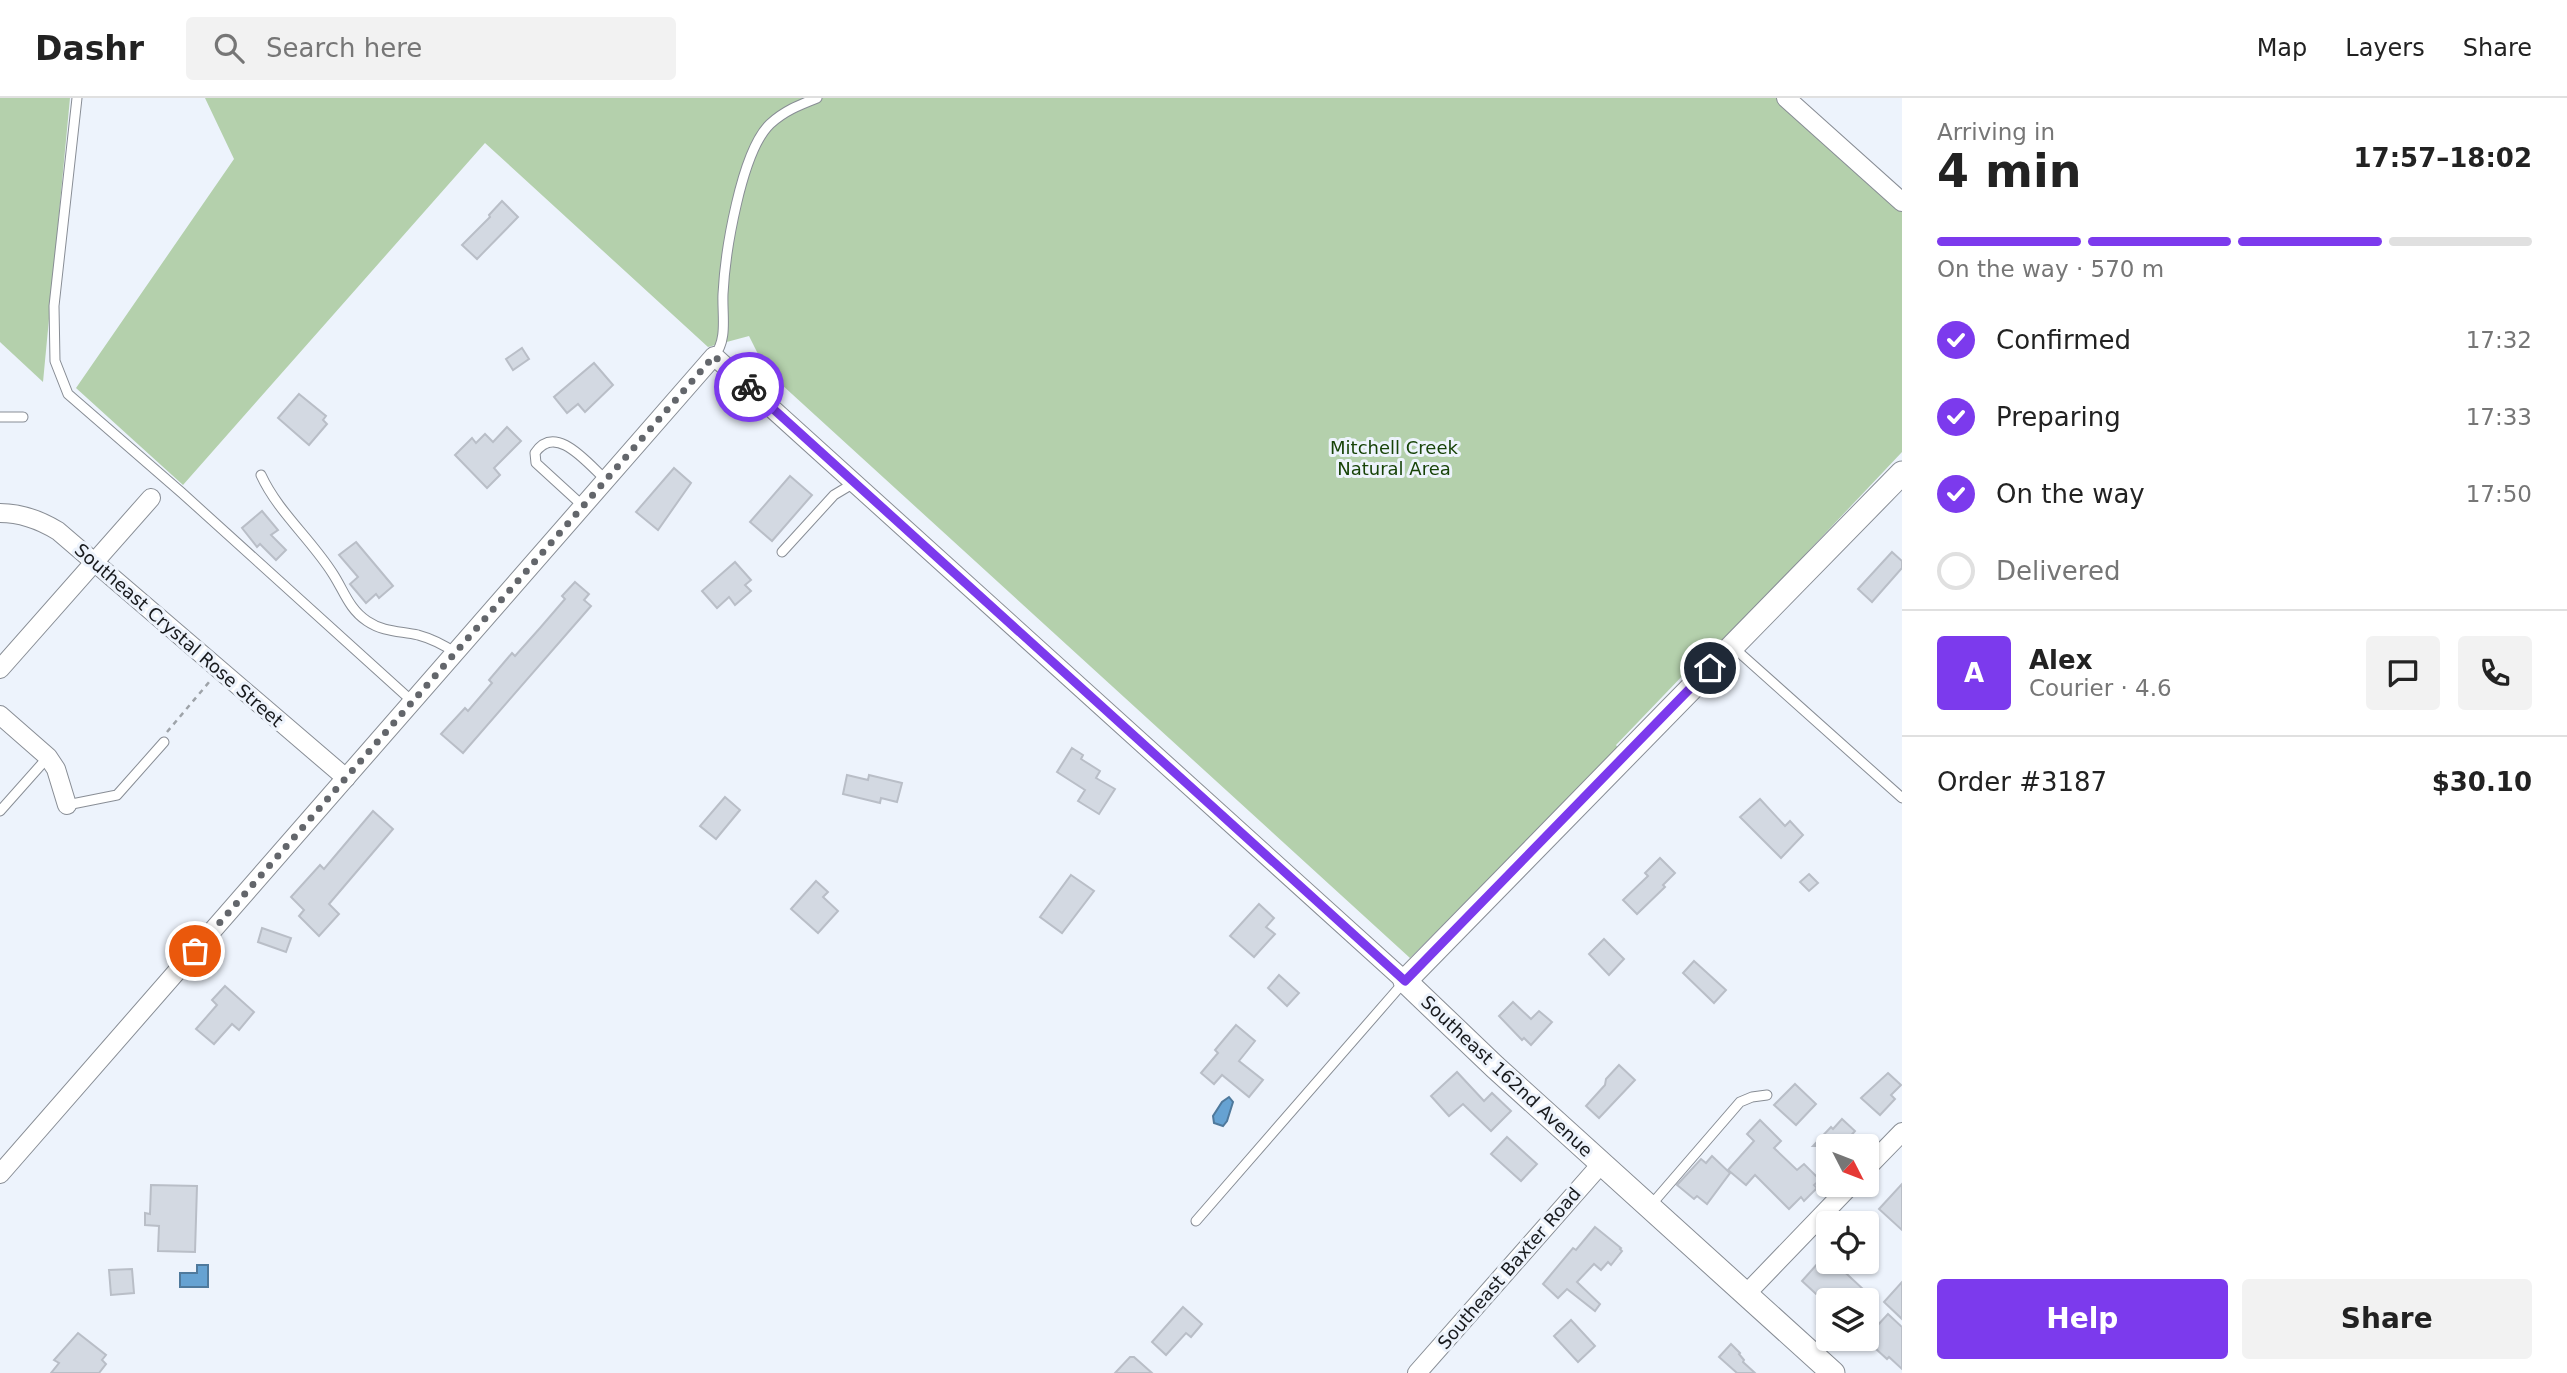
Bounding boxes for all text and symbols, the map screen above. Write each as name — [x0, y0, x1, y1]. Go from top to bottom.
search box — [186, 17, 676, 80]
text: Dashr — [35, 29, 144, 68]
icon: search — [210, 29, 248, 67]
text: Search here — [266, 33, 422, 63]
text: Map — [2257, 34, 2307, 62]
text: Layers — [2345, 34, 2425, 62]
text: Share — [2463, 34, 2532, 62]
text: Arriving in — [1937, 119, 2055, 145]
text: 17:57–18:02 — [2353, 143, 2532, 173]
text: 4 min — [1937, 144, 2081, 198]
text: On the way · 570 m — [1937, 256, 2164, 282]
icon: check — [1937, 321, 1975, 359]
text: Confirmed — [1996, 325, 2131, 355]
text: 17:32 — [2466, 327, 2532, 353]
courier — [714, 352, 784, 422]
icon: bike — [730, 368, 768, 406]
icon: check — [1937, 398, 1975, 436]
text: Preparing — [1996, 402, 2121, 432]
text: 17:33 — [2466, 404, 2532, 430]
park label: Mitchell Creek Natural Area — [1330, 437, 1458, 479]
icon: check — [1937, 475, 1975, 513]
text: On the way — [1996, 479, 2145, 509]
text: 17:50 — [2466, 481, 2532, 507]
street label: Southeast Crystal Rose Street — [71, 539, 287, 731]
text: Delivered — [1996, 556, 2120, 586]
button: chat — [2366, 636, 2440, 710]
button: phone — [2458, 636, 2532, 710]
pin — [1680, 638, 1740, 698]
text: Alex — [2029, 645, 2092, 675]
icon: home — [1691, 649, 1729, 687]
text: A — [1964, 658, 1984, 688]
text: Courier · 4.6 — [2029, 675, 2172, 701]
text: Order #3187 — [1937, 767, 2107, 797]
text: $30.10 — [2432, 767, 2532, 797]
pin — [165, 921, 225, 981]
icon: bag — [176, 932, 214, 970]
street label: Southeast 162nd Avenue — [1417, 991, 1597, 1161]
north arrow — [1816, 1134, 1880, 1197]
map controls — [1816, 1134, 1879, 1351]
street label: Southeast Baxter Road — [1433, 1183, 1585, 1353]
button: locate — [1816, 1211, 1879, 1274]
button: Help — [1937, 1279, 2228, 1359]
button: Share — [2242, 1279, 2532, 1359]
button: layers — [1816, 1288, 1879, 1351]

